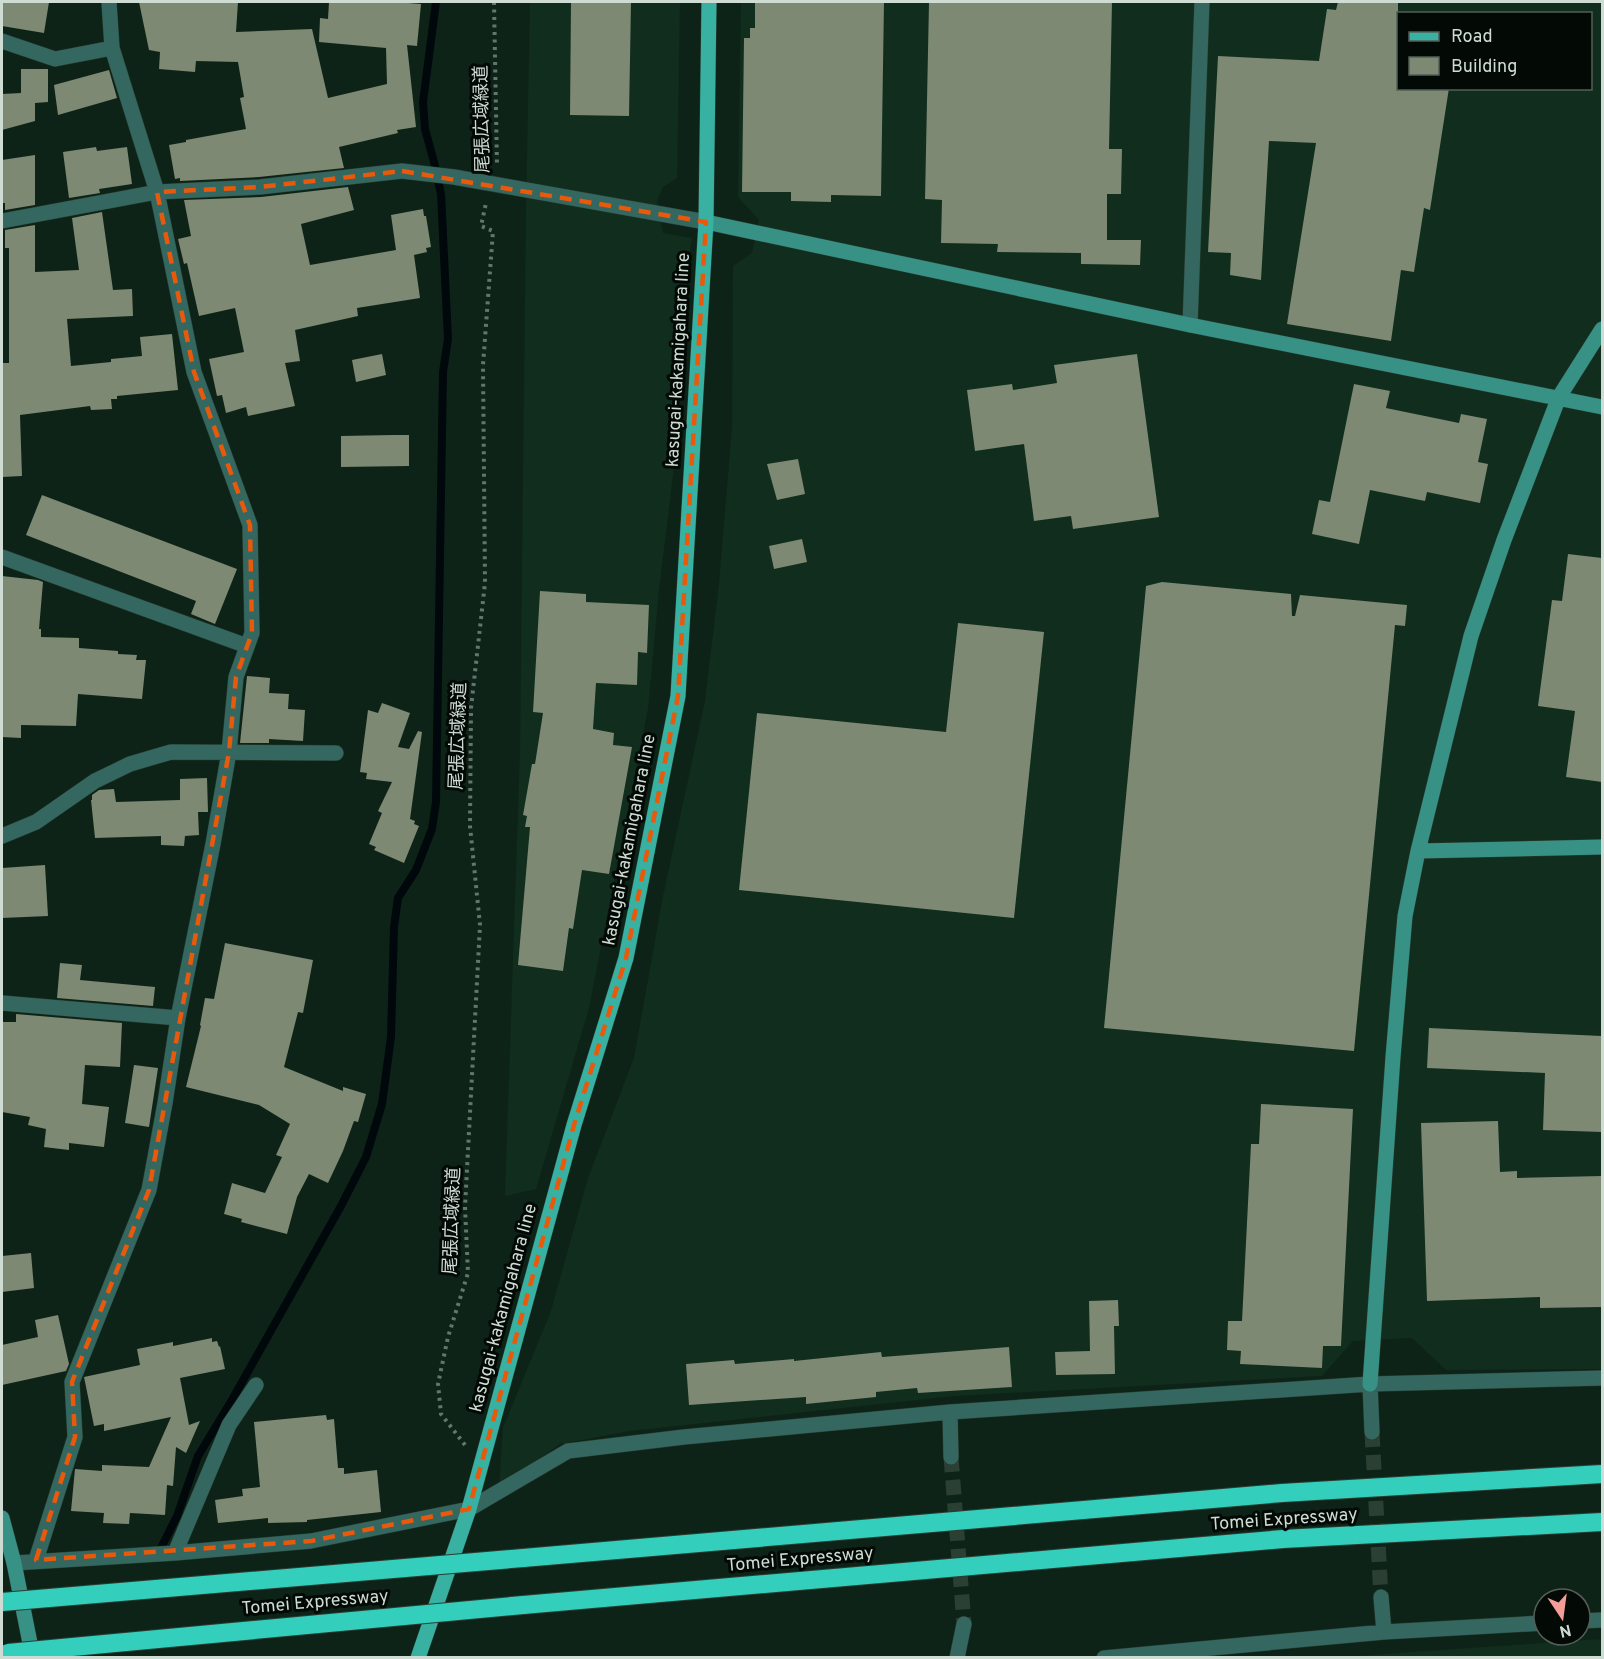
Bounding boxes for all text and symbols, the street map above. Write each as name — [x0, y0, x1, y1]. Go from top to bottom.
legend — [1397, 12, 1592, 90]
text: Road — [1451, 26, 1493, 49]
text: Building — [1451, 56, 1517, 79]
street label: 尾張広域緑道 — [471, 65, 495, 173]
street label: kasugai-kakamigahara line — [662, 252, 696, 468]
street label: 尾張広域緑道 — [446, 682, 472, 790]
street label: kasugai-kakamigahara line — [598, 732, 662, 948]
street label: 尾張広域緑道 — [440, 1167, 466, 1275]
street label: kasugai-kakamigahara line — [465, 1201, 543, 1415]
street label: Tomei Expressway — [1210, 1503, 1358, 1537]
street label: Tomei Expressway — [726, 1542, 874, 1578]
street label: Tomei Expressway — [241, 1585, 389, 1621]
north arrow — [1532, 1587, 1592, 1647]
text: N — [1557, 1619, 1573, 1641]

